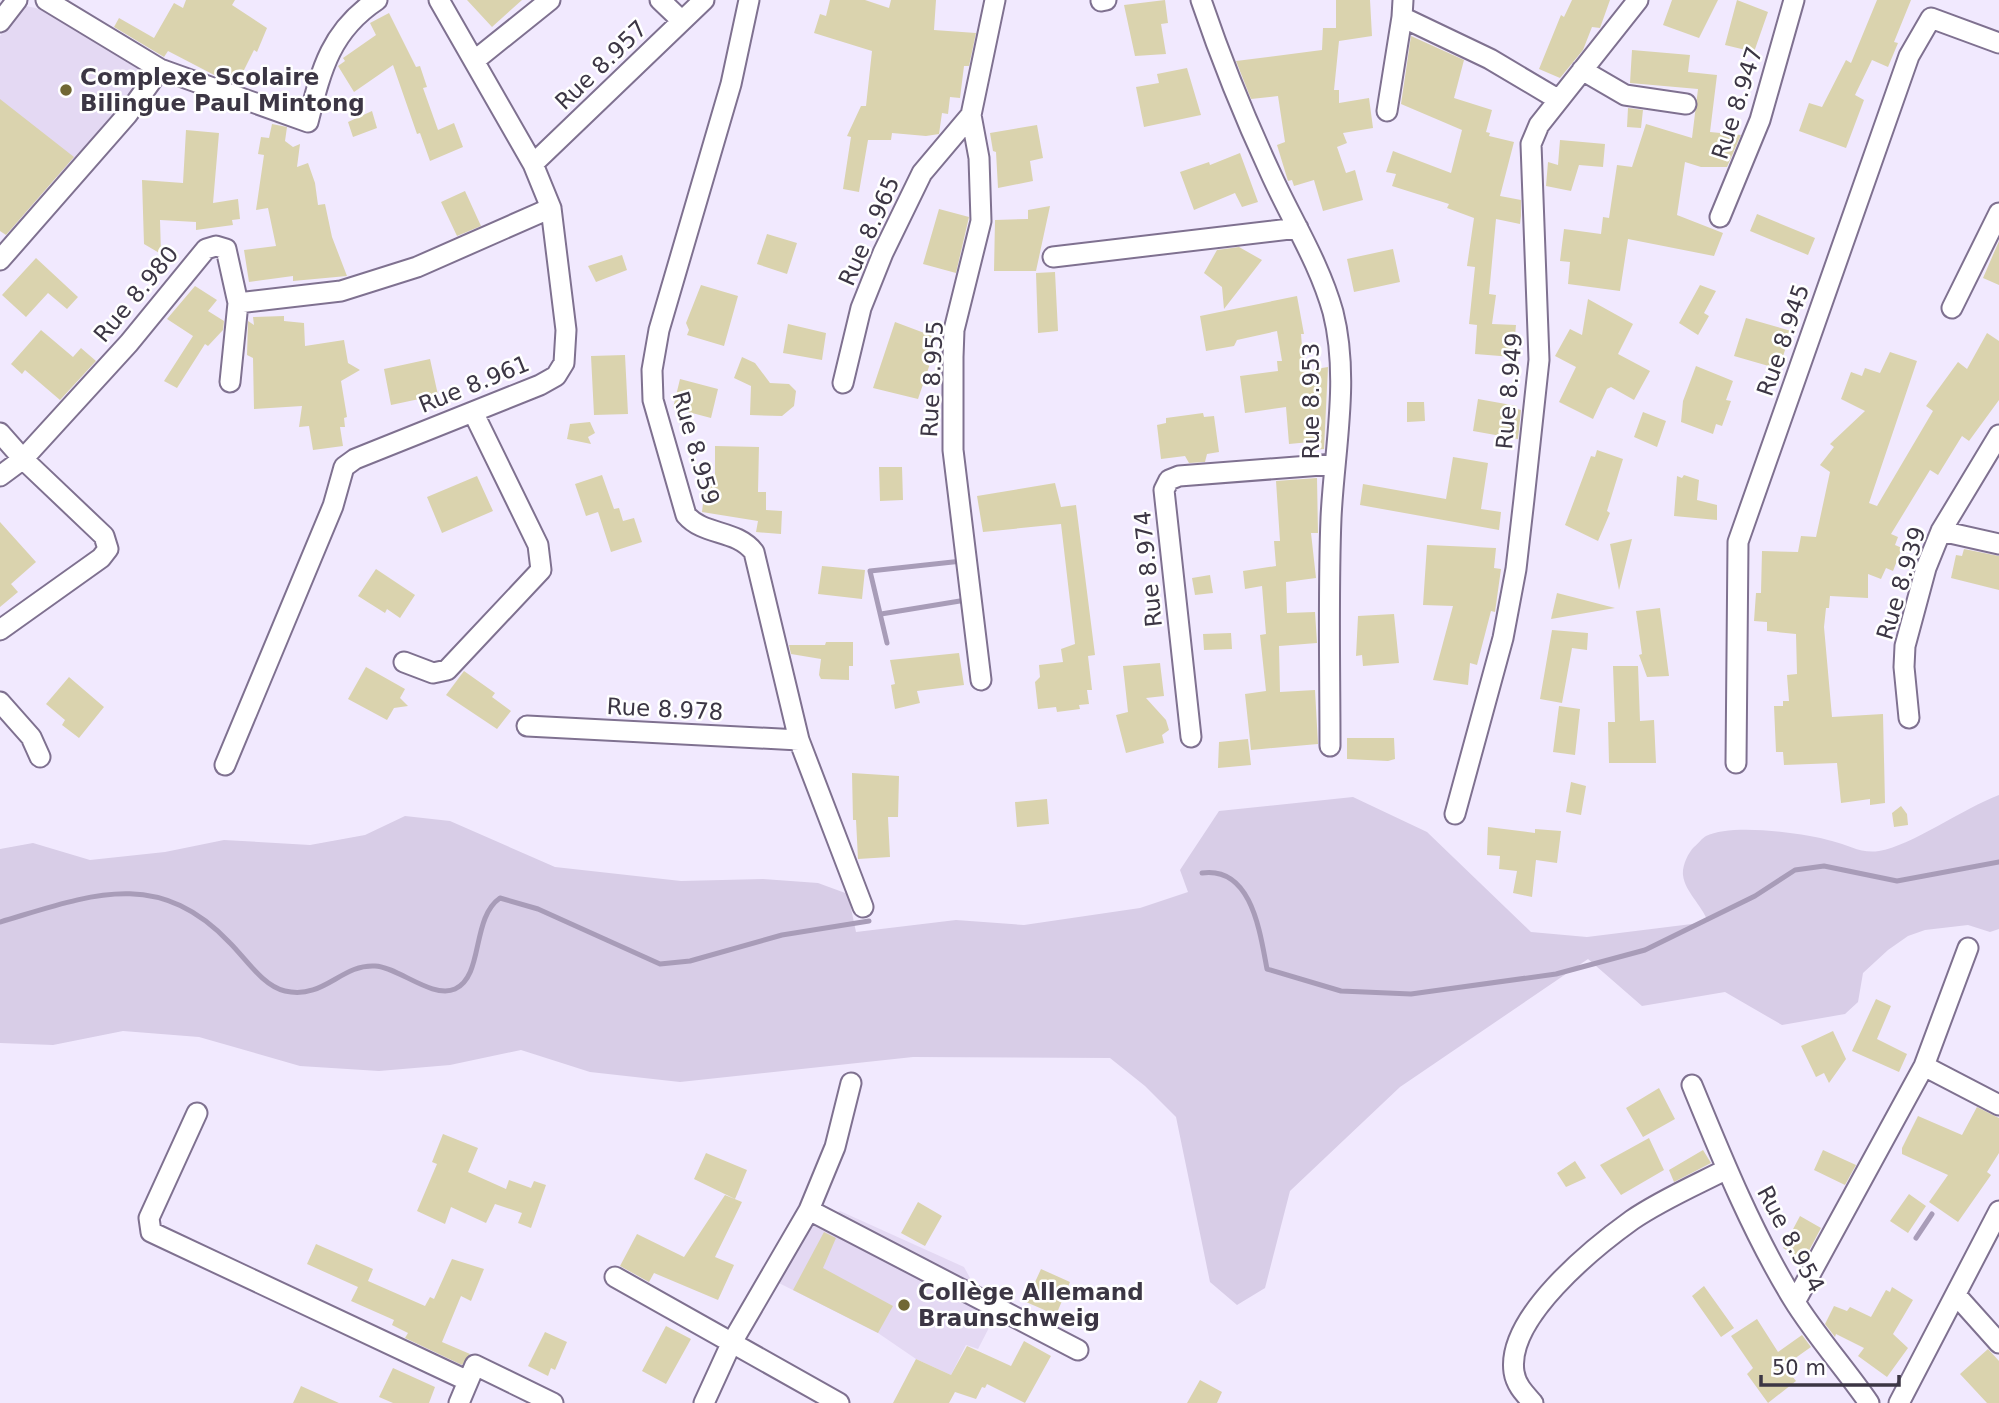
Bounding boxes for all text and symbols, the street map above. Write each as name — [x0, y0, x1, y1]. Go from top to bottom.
street label: Rue 8.957 — [550, 15, 652, 115]
street label: Rue 8.947 — [1707, 43, 1767, 163]
place label: Complexe Scolaire Bilingue Paul Mintong — [80, 64, 365, 116]
marker: Complexe Scolaire Bilingue Paul Mintong — [58, 82, 74, 98]
street label: Rue 8.965 — [833, 172, 905, 290]
street label: Rue 8.980 — [88, 241, 184, 347]
street label: Rue 8.945 — [1752, 281, 1814, 399]
street label: Rue 8.955 — [916, 320, 948, 438]
street label: Rue 8.949 — [1491, 332, 1527, 450]
street label: Rue 8.953 — [1298, 343, 1324, 459]
street label: Rue 8.961 — [415, 350, 533, 418]
street label: Rue 8.959 — [667, 388, 725, 508]
street label: Rue 8.974 — [1129, 510, 1167, 628]
street label: Rue 8.939 — [1871, 523, 1931, 643]
street label: Rue 8.978 — [606, 693, 724, 725]
street label: Rue 8.954 — [1752, 1181, 1830, 1297]
place label: Collège Allemand Braunschweig — [918, 1279, 1144, 1331]
marker: Collège Allemand Braunschweig — [896, 1297, 912, 1313]
scale bar — [1761, 1344, 1899, 1388]
text: 50 m — [1772, 1356, 1826, 1380]

